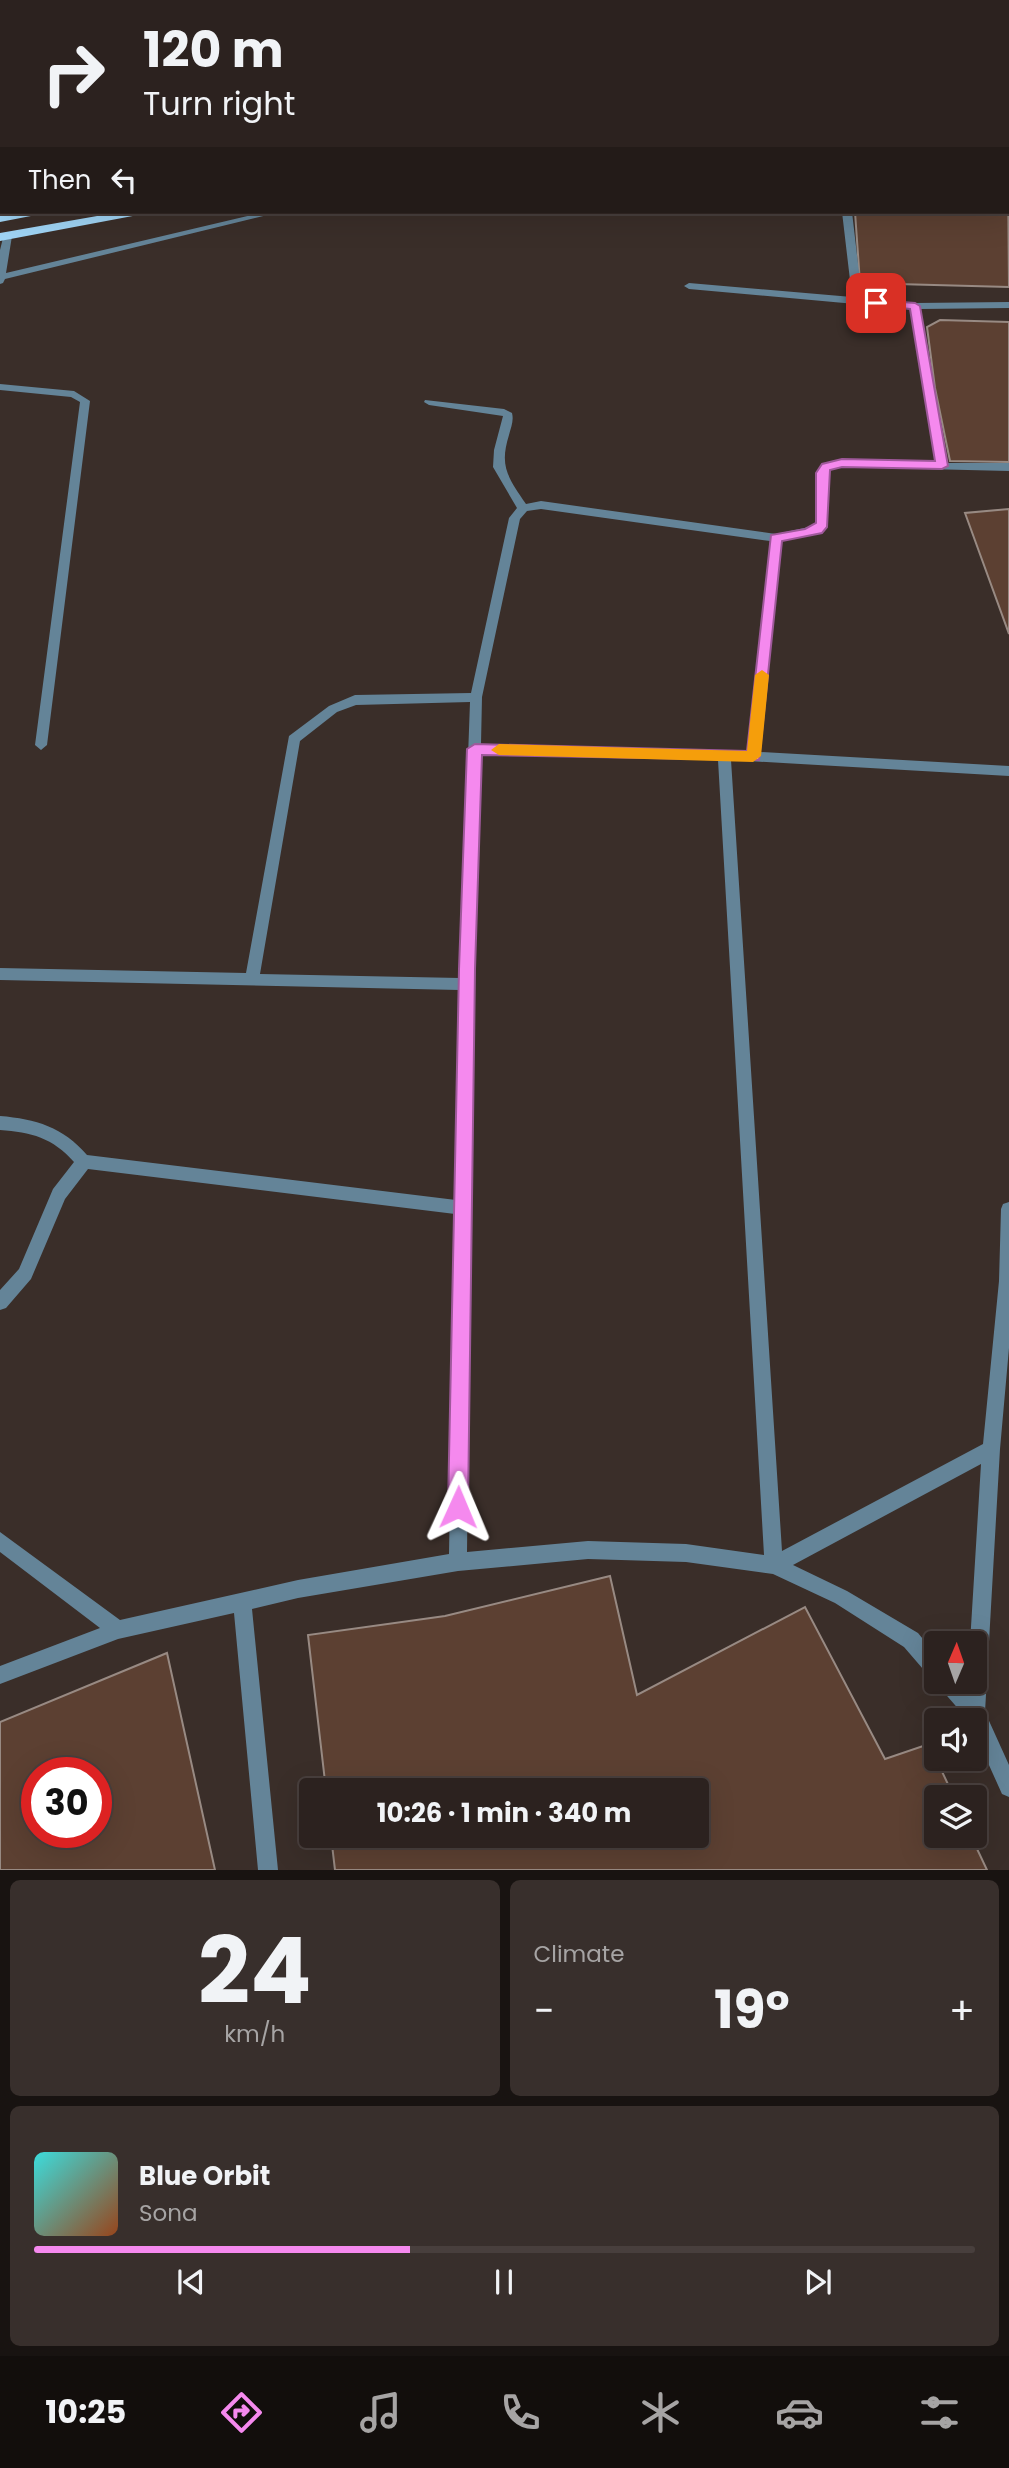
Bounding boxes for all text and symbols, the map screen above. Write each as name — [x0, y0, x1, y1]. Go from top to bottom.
text: 120 m — [143, 16, 284, 84]
icon: right — [28, 28, 119, 119]
text: Turn right — [143, 81, 295, 126]
icon: left — [105, 161, 143, 199]
text: Then — [28, 162, 91, 198]
pin — [846, 273, 906, 333]
icon: arrive — [857, 284, 895, 322]
position arrow — [421, 1470, 495, 1544]
north arrow — [924, 1631, 987, 1694]
map controls — [924, 1631, 987, 1848]
button: sound — [924, 1708, 987, 1771]
speed limit sign: 30 — [21, 1757, 112, 1848]
button: layers — [924, 1785, 987, 1848]
text: 10:26 · 1 min · 340 m — [377, 1795, 631, 1831]
text: 24 — [198, 1907, 312, 2035]
text: Climate — [534, 1938, 624, 1970]
text: 19° — [714, 1973, 790, 2046]
text: − — [534, 1984, 554, 2037]
text: + — [949, 1984, 975, 2037]
text: km/h — [224, 2018, 285, 2050]
text: Blue Orbit — [139, 2158, 270, 2194]
text: Sona — [139, 2197, 198, 2229]
icon: previous — [172, 2263, 210, 2301]
icon: pause — [485, 2263, 523, 2301]
icon: next — [799, 2263, 837, 2301]
icon: directions — [217, 2388, 266, 2437]
icon: music — [356, 2388, 405, 2437]
icon: phone — [496, 2388, 545, 2437]
icon: climate — [636, 2388, 685, 2437]
icon: car — [775, 2388, 824, 2437]
icon: filters — [915, 2388, 964, 2437]
text: 10:25 — [45, 2389, 126, 2434]

